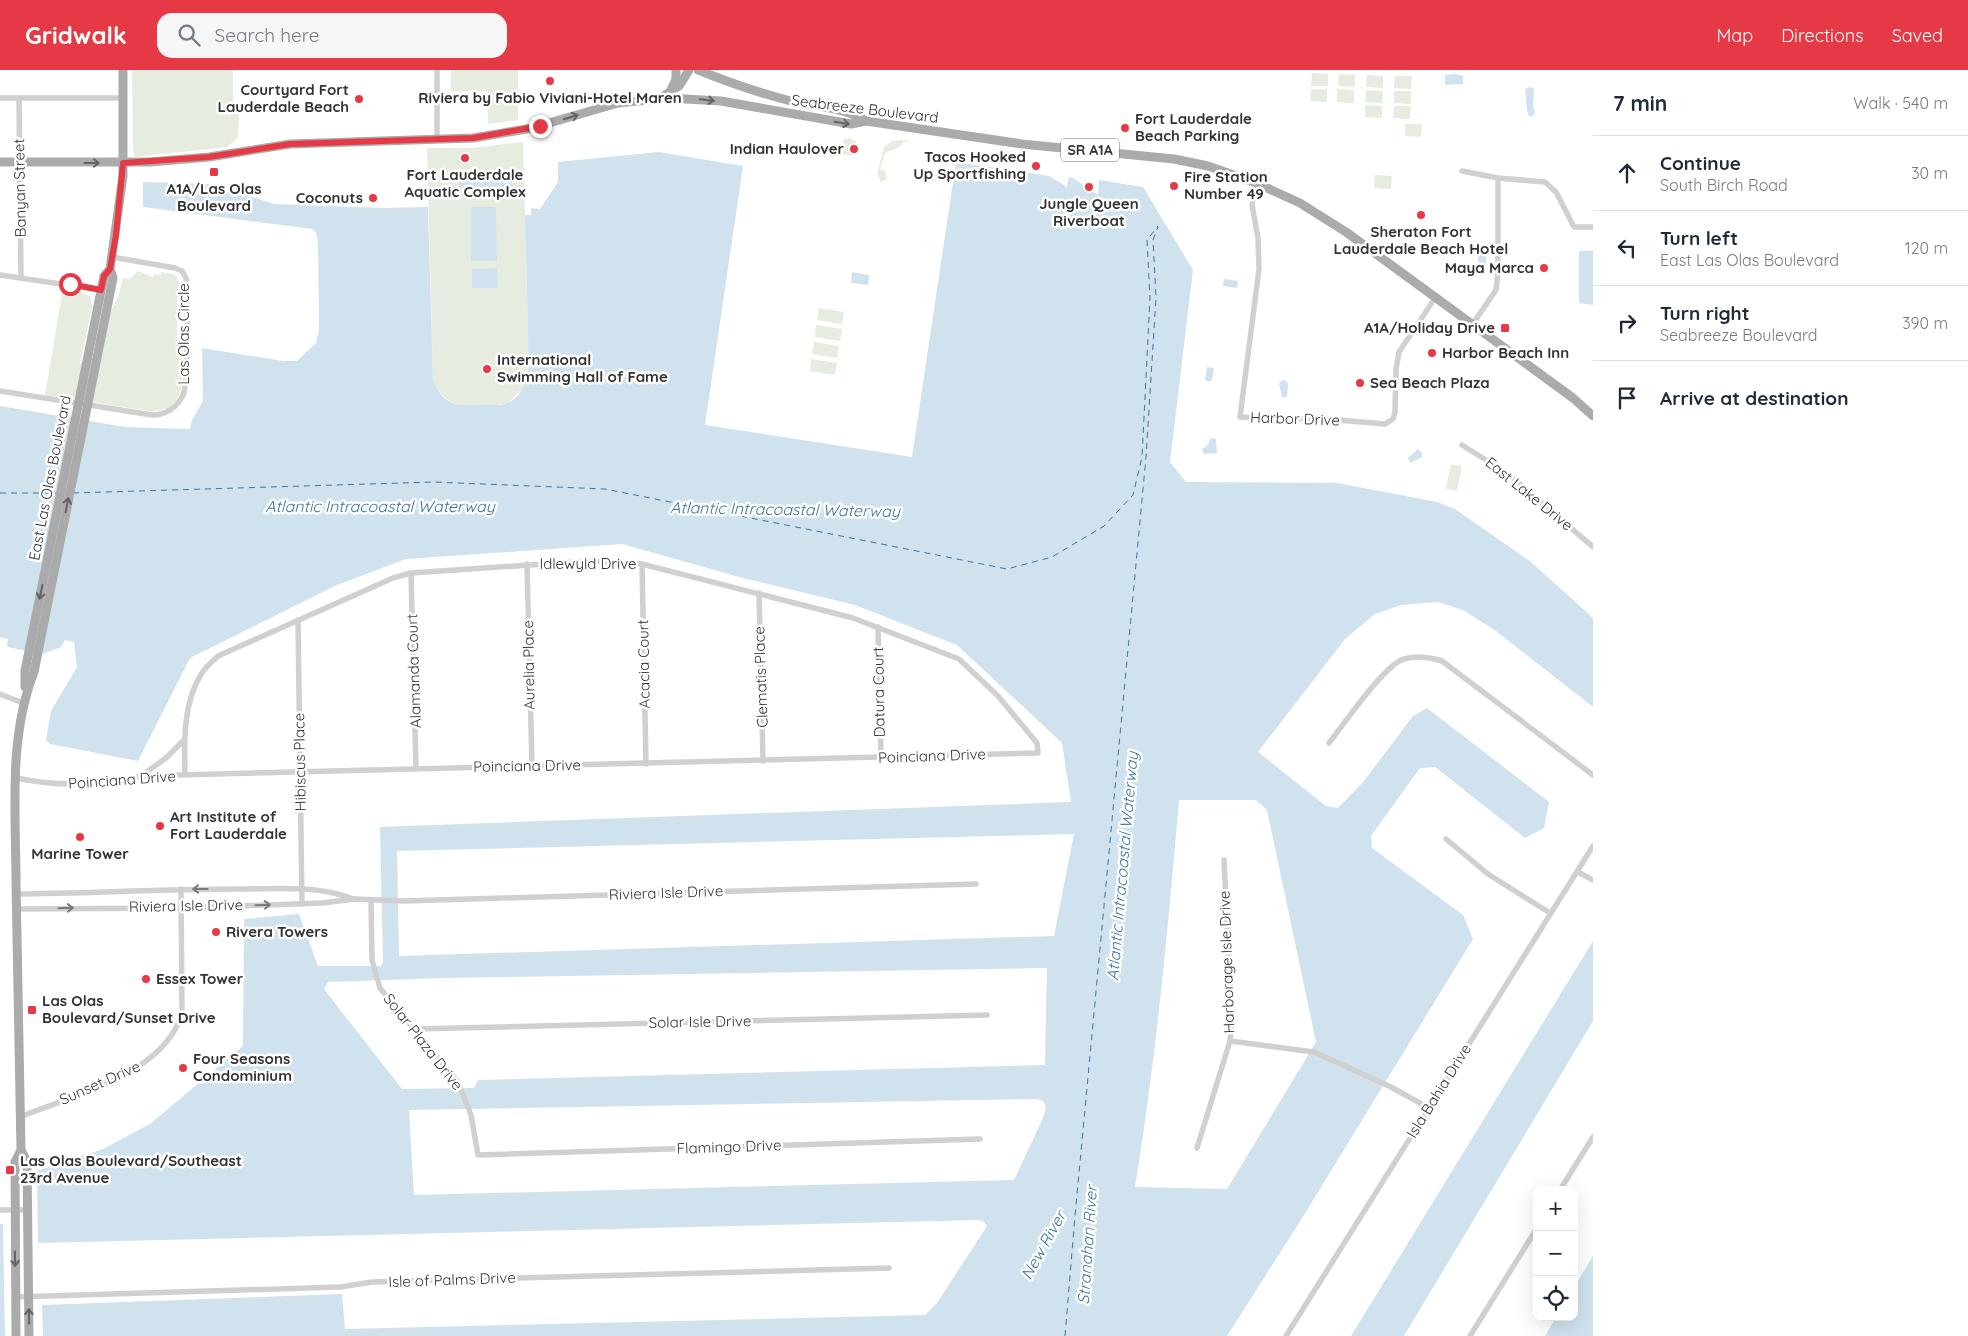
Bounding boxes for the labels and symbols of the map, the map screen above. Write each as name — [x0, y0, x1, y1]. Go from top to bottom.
marker: Riviera by Fabio Viviani-Hotel Maren — [544, 75, 556, 87]
place label: Courtyard Fort Lauderdale Beach — [218, 80, 349, 116]
place label: Riviera by Fabio Viviani-Hotel Maren — [418, 88, 682, 107]
street label: Seabreeze Boulevard — [791, 90, 940, 127]
marker: Courtyard Fort Lauderdale Beach — [353, 93, 365, 105]
one-way arrow — [698, 95, 714, 105]
place label: Fort Lauderdale Beach Parking — [1135, 109, 1252, 145]
one-way arrow — [563, 111, 579, 121]
route end — [529, 115, 552, 138]
one-way arrow — [834, 118, 850, 128]
marker: Fort Lauderdale Beach Parking — [1119, 122, 1131, 134]
street label: Banyan Street — [9, 138, 30, 238]
road number: SR A1A — [1061, 138, 1119, 162]
place label: Indian Haulover — [730, 139, 844, 158]
marker: Indian Haulover — [848, 143, 860, 155]
place label: Tacos Hooked Up Sportfishing — [913, 147, 1026, 183]
marker: Fort Lauderdale Aquatic Complex — [459, 152, 471, 164]
one-way arrow — [84, 158, 100, 168]
marker: Tacos Hooked Up Sportfishing — [1030, 160, 1042, 172]
place label: Fort Lauderdale Aquatic Complex — [405, 165, 526, 201]
marker: A1A/Las Olas Boulevard — [208, 166, 220, 178]
place label: Fire Station Number 49 — [1184, 167, 1268, 203]
place label: A1A/Las Olas Boulevard — [167, 179, 261, 215]
marker: Fire Station Number 49 — [1168, 180, 1180, 192]
marker: Jungle Queen Riverboat — [1083, 181, 1095, 193]
place label: Coconuts — [296, 188, 363, 207]
marker: Coconuts — [367, 192, 379, 204]
place label: Jungle Queen Riverboat — [1039, 194, 1139, 230]
marker: Sheraton Fort Lauderdale Beach Hotel — [1415, 209, 1427, 221]
place label: Sheraton Fort Lauderdale Beach Hotel — [1334, 222, 1508, 258]
place label: Maya Marca — [1445, 258, 1534, 277]
marker: Maya Marca — [1538, 262, 1550, 274]
route start — [59, 273, 82, 296]
street label: Las Olas Circle — [174, 283, 193, 385]
place label: A1A/Holiday Drive — [1364, 318, 1495, 337]
marker: A1A/Holiday Drive — [1499, 322, 1511, 334]
place label: Harbor Beach Inn — [1442, 343, 1569, 362]
marker: Harbor Beach Inn — [1426, 347, 1438, 359]
place label: International Swimming Hall of Fame — [497, 350, 668, 386]
marker: International Swimming Hall of Fame — [481, 363, 493, 375]
place label: Sea Beach Plaza — [1370, 373, 1490, 392]
marker: Sea Beach Plaza — [1354, 377, 1366, 389]
street label: East Las Olas Boulevard — [24, 394, 75, 562]
street label: Harbor Drive — [1250, 407, 1340, 430]
street label: East Lake Drive — [1482, 452, 1577, 535]
water label: Atlantic Intracoastal Waterway — [265, 496, 496, 516]
one-way arrow — [63, 497, 72, 513]
water label: Atlantic Intracoastal Waterway — [670, 497, 901, 521]
street label: Idlewyld Drive — [539, 554, 637, 573]
one-way arrow — [36, 584, 45, 600]
street label: Alamanda Court — [402, 614, 425, 728]
street label: Acacia Court — [633, 619, 654, 709]
street label: Aurelia Place — [518, 620, 539, 710]
street label: Clematis Place — [749, 626, 772, 728]
street label: Datura Court — [868, 647, 889, 737]
street label: Hibiscus Place — [289, 713, 310, 811]
street label: Poinciana Drive — [878, 744, 986, 767]
water label: Atlantic Intracoastal Waterway — [1102, 750, 1142, 981]
street label: Poinciana Drive — [473, 755, 581, 776]
street label: Poinciana Drive — [68, 766, 176, 793]
place label: Art Institute of Fort Lauderdale — [170, 807, 287, 843]
marker: Art Institute of Fort Lauderdale — [154, 820, 166, 832]
marker: Marine Tower — [74, 831, 86, 843]
place label: Marine Tower — [31, 844, 129, 863]
street label: Riviera Isle Drive — [608, 881, 723, 904]
one-way arrow — [192, 884, 208, 894]
street label: Harborage Isle Drive — [1215, 890, 1238, 1034]
street label: Riviera Isle Drive — [129, 895, 243, 916]
one-way arrow — [254, 900, 271, 910]
one-way arrow — [57, 903, 73, 912]
place label: Rivera Towers — [226, 922, 328, 941]
marker: Rivera Towers — [210, 926, 222, 938]
place label: Essex Tower — [156, 969, 244, 988]
marker: Essex Tower — [140, 973, 152, 985]
street label: Solar Plaza Drive — [380, 989, 467, 1094]
place label: Las Olas Boulevard/Sunset Drive — [42, 991, 216, 1027]
marker: Las Olas Boulevard/Sunset Drive — [26, 1004, 38, 1016]
street label: Solar Isle Drive — [648, 1011, 751, 1032]
street label: Isla Bahia Drive — [1402, 1040, 1475, 1141]
place label: Four Seasons Condominium — [193, 1049, 292, 1085]
street label: Sunset Drive — [56, 1056, 143, 1109]
marker: Four Seasons Condominium — [177, 1062, 189, 1074]
street label: Flamingo Drive — [676, 1135, 782, 1158]
place label: Las Olas Boulevard/Southeast 23rd Avenue — [20, 1151, 242, 1187]
marker: Las Olas Boulevard/Southeast 23rd Avenue — [4, 1164, 16, 1176]
water label: Stranahan River — [1073, 1183, 1101, 1305]
water label: New River — [1016, 1206, 1071, 1283]
one-way arrow — [10, 1250, 20, 1266]
street label: Isle of Palms Drive — [388, 1268, 516, 1291]
one-way arrow — [24, 1309, 34, 1325]

